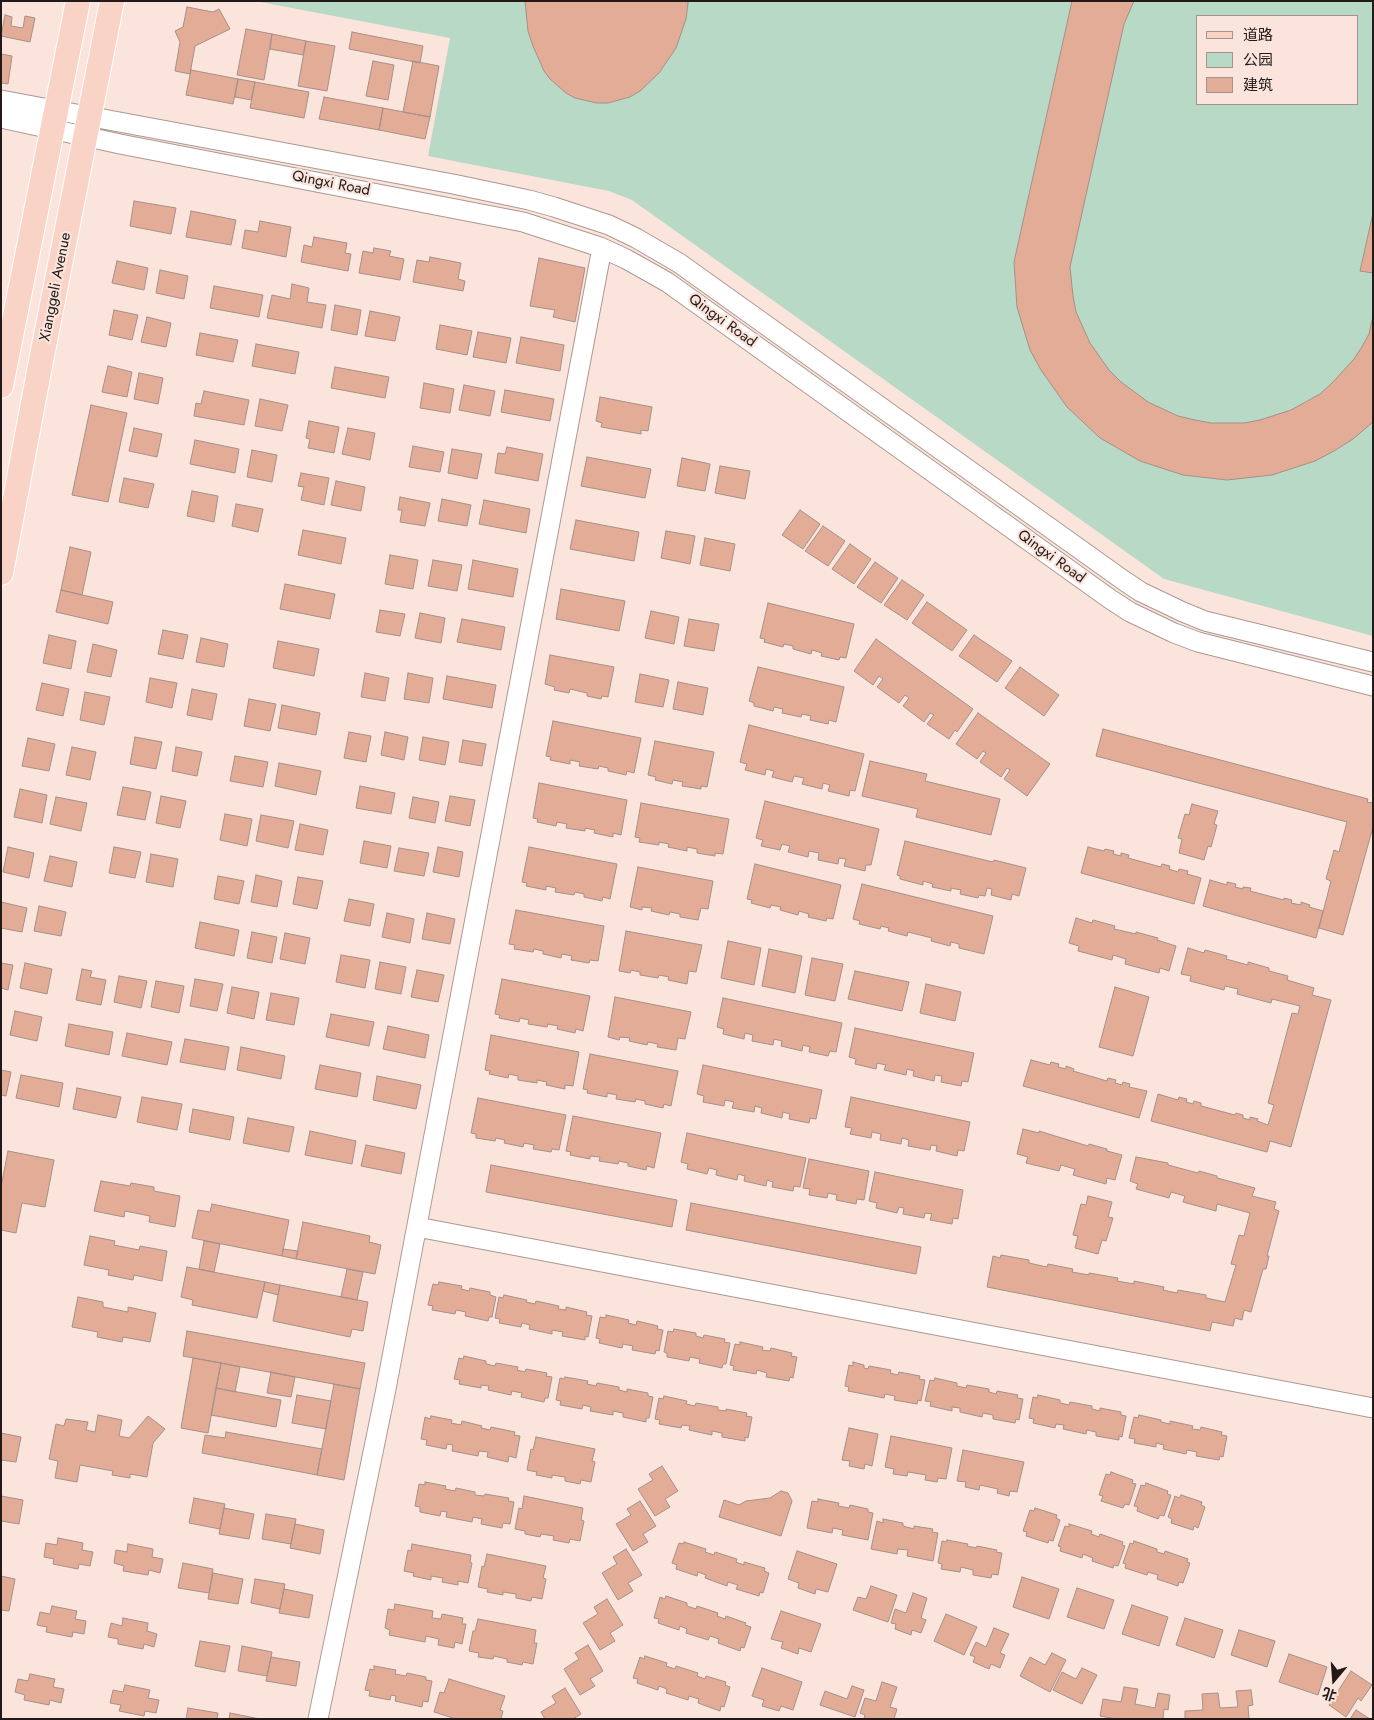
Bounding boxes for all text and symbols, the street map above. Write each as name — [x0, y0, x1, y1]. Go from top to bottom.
legend — [1196, 15, 1359, 105]
text: 道路 — [1243, 24, 1273, 46]
text: 公园 — [1243, 49, 1273, 71]
text: 建筑 — [1243, 74, 1273, 96]
street label: Qingxi Road — [290, 168, 372, 200]
street label: Xianggeli Avenue — [37, 231, 75, 343]
street label: Qingxi Road — [685, 290, 759, 352]
street label: Qingxi Road — [1014, 526, 1088, 588]
north arrow — [1309, 1655, 1359, 1705]
text: 北 — [1320, 1683, 1339, 1706]

